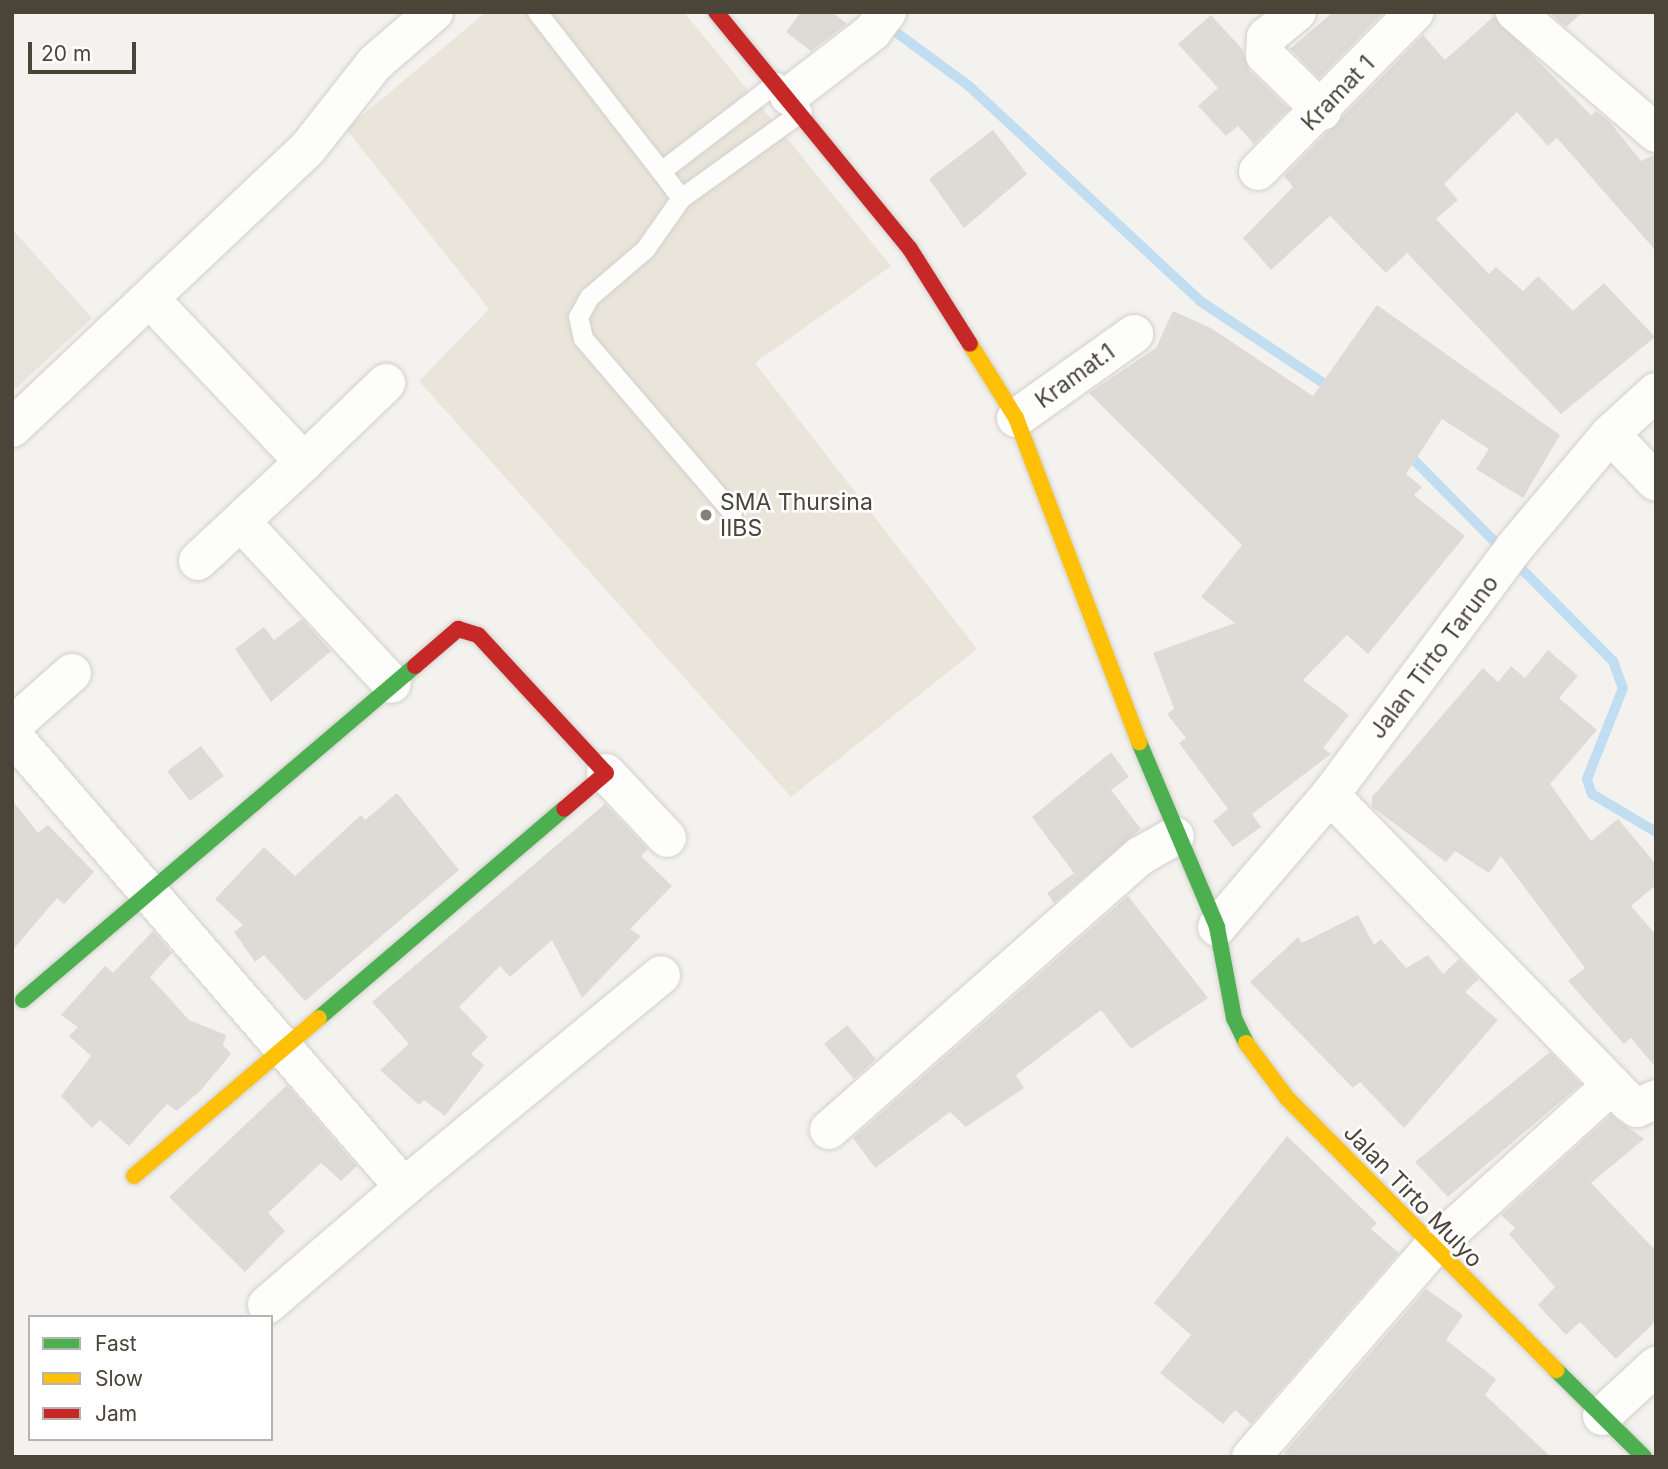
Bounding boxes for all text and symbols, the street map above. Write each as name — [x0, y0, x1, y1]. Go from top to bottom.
scale bar — [32, 28, 140, 72]
text: 20 m — [41, 41, 91, 66]
street label: Kramat 1 — [1296, 50, 1380, 136]
street label: Kramat.1 — [1030, 338, 1120, 414]
place label: SMA Thursina IIBS — [720, 488, 873, 542]
marker: SMA Thursina IIBS — [698, 507, 714, 523]
street label: Jalan Tirto Taruno — [1364, 570, 1504, 744]
street label: Jalan Tirto Mulyo — [1338, 1119, 1488, 1273]
legend — [28, 1315, 273, 1441]
text: Fast — [95, 1331, 137, 1356]
text: Slow — [95, 1366, 143, 1391]
text: Jam — [95, 1401, 137, 1426]

